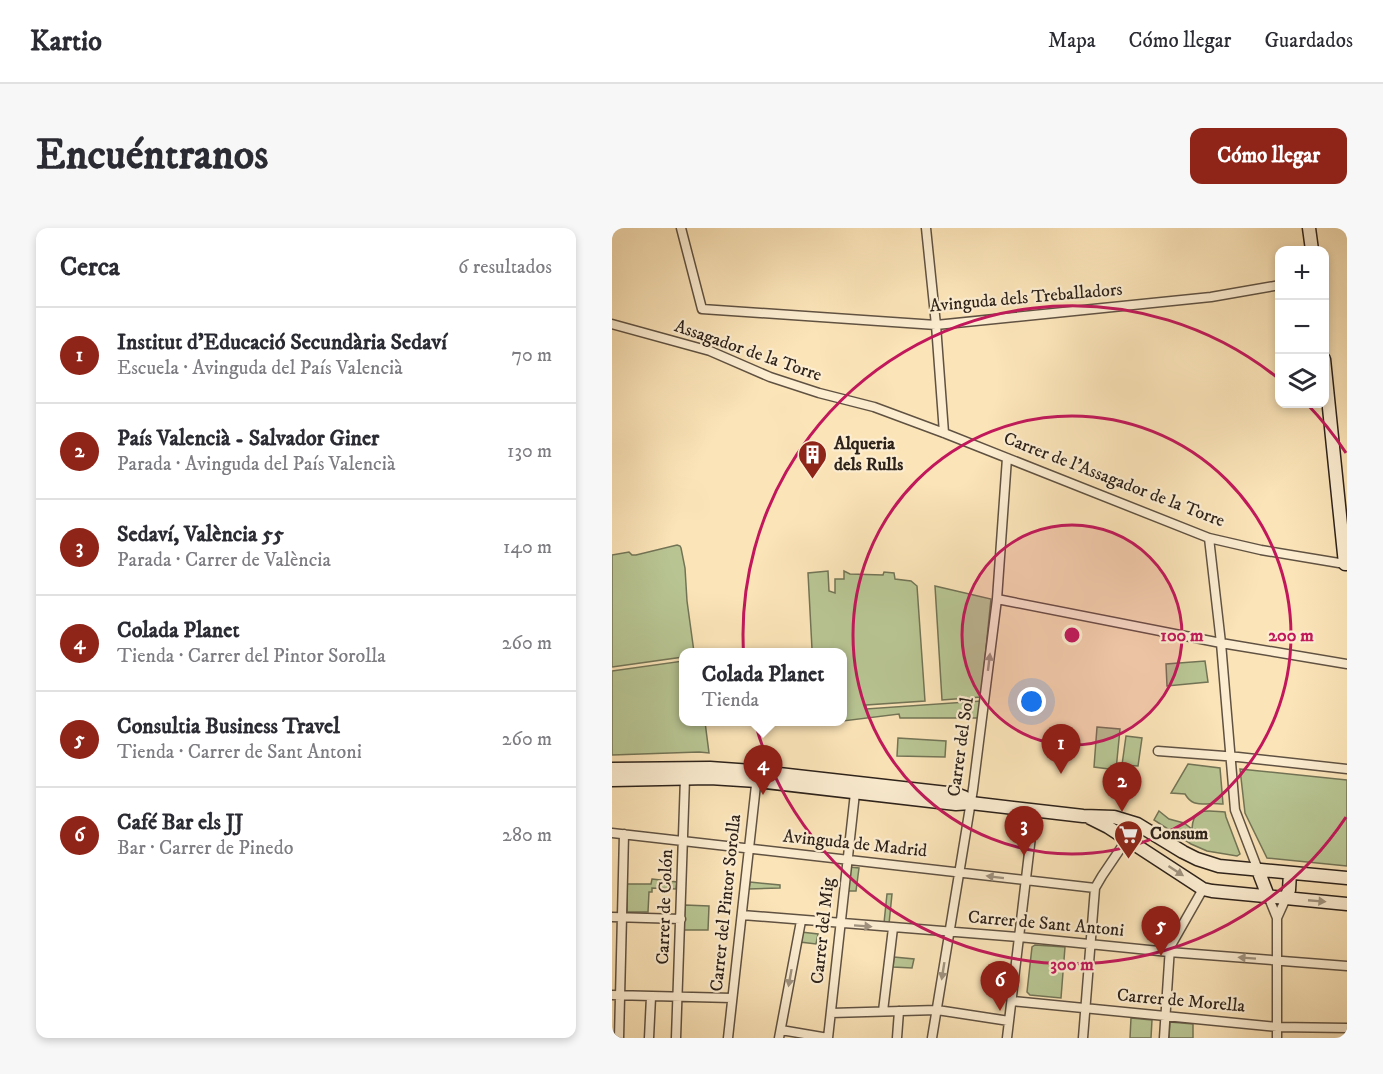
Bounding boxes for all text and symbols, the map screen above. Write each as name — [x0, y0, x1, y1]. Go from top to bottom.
text: Kartio — [30, 24, 102, 59]
text: Mapa — [1048, 28, 1096, 54]
text: Cómo llegar — [1129, 28, 1231, 54]
text: Guardados — [1264, 28, 1353, 54]
button: Cómo llegar — [1190, 128, 1347, 184]
text: Encuéntranos — [36, 130, 268, 182]
map controls — [1275, 246, 1329, 408]
button: + — [1275, 246, 1329, 300]
text: Cerca — [60, 251, 120, 284]
text: 6 resultados — [458, 255, 552, 280]
street label: Avinguda dels Treballadors — [929, 279, 1123, 317]
button: − — [1275, 300, 1329, 354]
street label: Assagador de la Torre — [672, 315, 824, 387]
text: Institut d'Educació Secundària Sedaví — [117, 329, 447, 356]
text: 1 — [76, 343, 83, 368]
text: 70 m — [511, 343, 552, 368]
button: layers — [1275, 354, 1329, 408]
text: Escuela · Avinguda del País Valencià — [117, 356, 403, 381]
text: País Valencià - Salvador Giner — [117, 425, 379, 452]
street label: Carrer de l'Assagador de la Torre — [1000, 428, 1228, 532]
place label: Alqueria dels Rulls — [833, 433, 903, 476]
building icon: Alqueria dels Rulls — [797, 438, 829, 480]
text: 2 — [75, 439, 84, 464]
text: 130 m — [507, 439, 552, 464]
text: Parada · Avinguda del País Valencià — [117, 452, 395, 477]
text: Sedaví, València 55 — [117, 521, 284, 548]
text: 3 — [76, 535, 83, 560]
text: 140 m — [503, 535, 552, 560]
text: Parada · Carrer de València — [117, 548, 331, 573]
text: Colada Planet — [117, 617, 239, 644]
centre of rings — [1062, 625, 1082, 645]
text: 100 m — [1160, 625, 1204, 647]
text: 200 m — [1268, 625, 1314, 647]
text: 4 — [74, 631, 85, 656]
text: 260 m — [502, 631, 552, 656]
text: Tienda · Carrer del Pintor Sorolla — [117, 644, 386, 669]
popup — [679, 648, 847, 726]
one-way arrow — [984, 652, 994, 671]
text: Colada Planet — [702, 661, 824, 688]
your location — [1017, 687, 1046, 716]
text: Tienda — [702, 688, 759, 713]
street label: Carrer del Sol — [943, 695, 979, 798]
text: Consultia Business Travel — [117, 713, 340, 740]
pin: 1 — [1042, 724, 1080, 774]
text: 5 — [75, 727, 84, 752]
text: 260 m — [502, 727, 552, 752]
text: Tienda · Carrer de Sant Antoni — [117, 740, 362, 765]
pin: 4 — [744, 746, 782, 795]
pin: 2 — [1102, 762, 1142, 812]
pin: 3 — [1004, 806, 1044, 856]
text: Café Bar els JJ — [117, 809, 243, 836]
street label: Carrer del Pintor Sorolla — [706, 813, 746, 993]
supermarket icon: Consum — [1113, 818, 1145, 860]
text: 6 — [74, 823, 85, 848]
text: 280 m — [502, 823, 552, 848]
place label: Consum — [1150, 823, 1209, 845]
street label: Avinguda de Madrid — [782, 825, 928, 863]
text: Bar · Carrer de Pinedo — [117, 836, 293, 861]
street label: Carrer de Colón — [652, 848, 678, 965]
one-way arrow — [1167, 865, 1183, 877]
one-way arrow — [986, 872, 1005, 882]
street label: Carrer del Mig — [806, 877, 840, 985]
one-way arrow — [1307, 897, 1326, 906]
street label: Carrer de Sant Antoni — [967, 906, 1125, 942]
pin: 5 — [1142, 906, 1180, 956]
one-way arrow — [854, 921, 873, 930]
one-way arrow — [1237, 953, 1256, 962]
text: 300 m — [1050, 954, 1094, 976]
one-way arrow — [939, 962, 948, 981]
pin: 6 — [980, 962, 1020, 1011]
one-way arrow — [786, 969, 795, 988]
street label: Carrer de Morella — [1116, 984, 1246, 1018]

